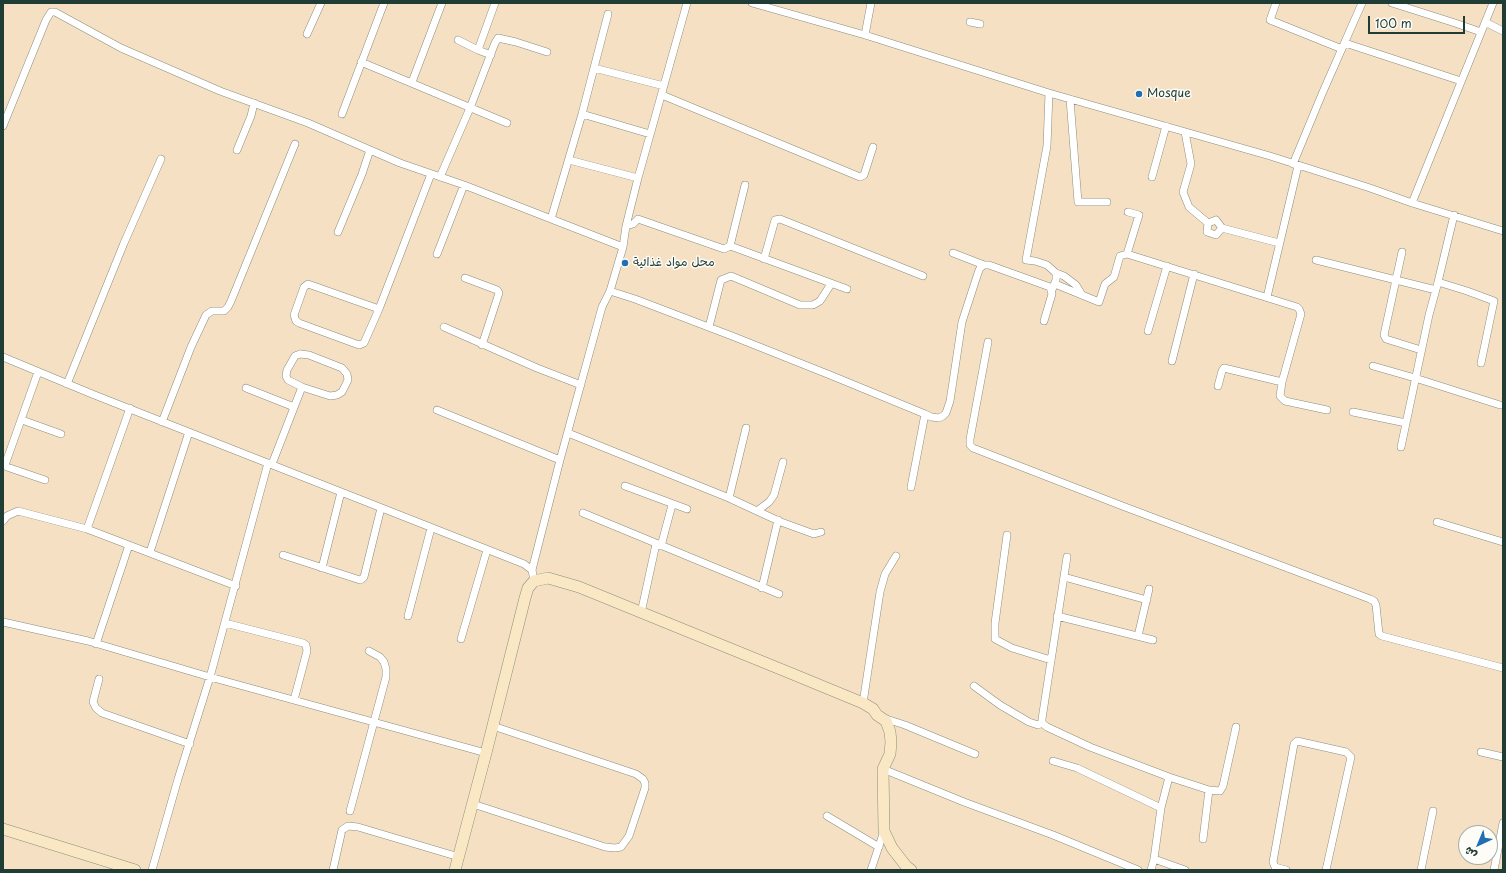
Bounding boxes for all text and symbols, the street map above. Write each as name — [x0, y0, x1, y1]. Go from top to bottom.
scale bar — [1370, 8, 1467, 34]
text: 100 m — [1375, 14, 1412, 32]
place label: Mosque — [1147, 87, 1191, 101]
marker: Mosque — [1134, 89, 1144, 99]
place label: محل مواد غذائية — [633, 256, 715, 270]
marker: محل مواد غذائية — [620, 258, 630, 268]
north arrow — [1458, 825, 1498, 865]
text: ش — [1460, 843, 1480, 864]

